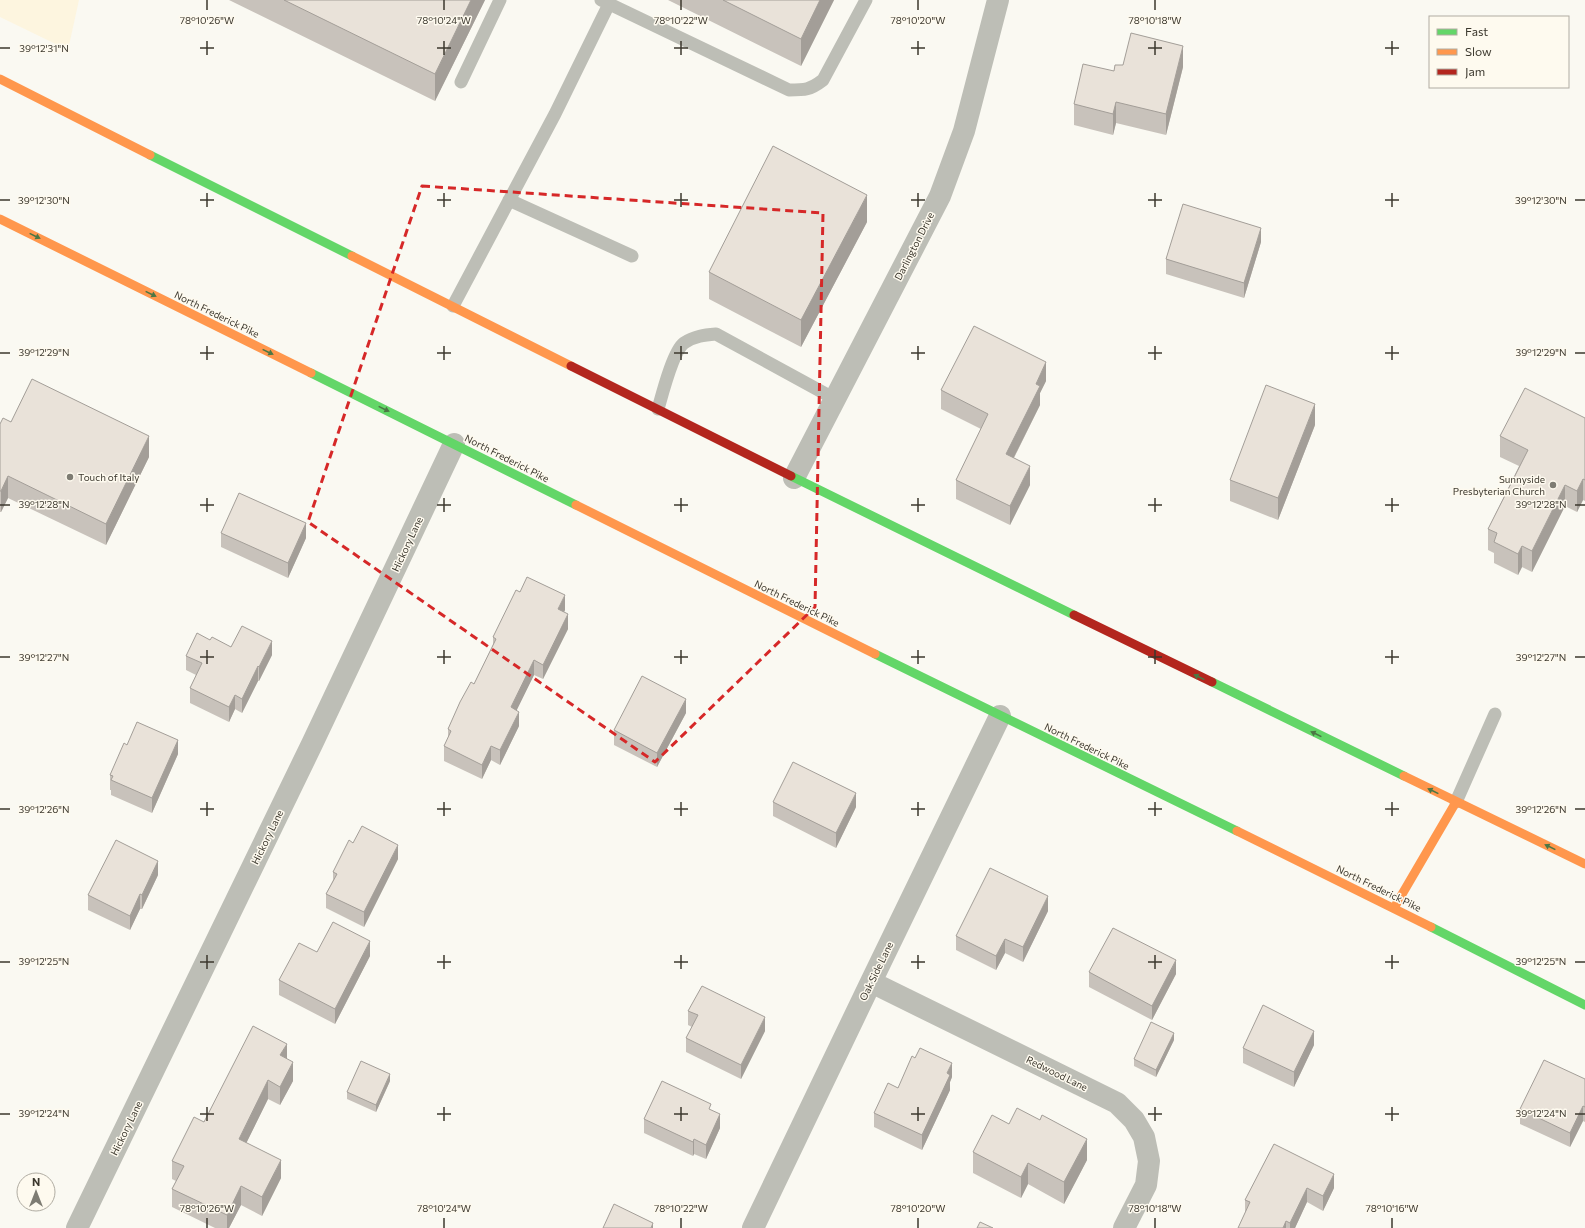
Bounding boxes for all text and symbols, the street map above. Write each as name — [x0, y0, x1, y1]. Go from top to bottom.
text: 78°10'26"W — [180, 14, 234, 26]
text: 78°10'24"W — [417, 14, 471, 26]
text: 78°10'22"W — [654, 14, 708, 26]
text: 78°10'20"W — [891, 14, 945, 26]
text: 78°10'18"W — [1128, 14, 1182, 26]
legend — [1429, 16, 1569, 88]
text: Fast — [1465, 24, 1488, 38]
text: 39°12'31"N — [19, 42, 69, 54]
text: Slow — [1465, 44, 1492, 58]
text: Jam — [1465, 64, 1485, 79]
text: 39°12'30"N — [18, 194, 70, 206]
text: 39°12'30"N — [1515, 194, 1567, 206]
street label: Darlington Drive — [892, 210, 936, 282]
one-way arrow — [29, 233, 41, 239]
street label: North Frederick Pike — [173, 288, 261, 340]
one-way arrow — [146, 291, 157, 297]
text: 39°12'29"N — [18, 346, 70, 358]
text: 39°12'29"N — [1515, 346, 1567, 358]
one-way arrow — [262, 349, 274, 355]
one-way arrow — [379, 406, 390, 412]
street label: North Frederick Pike — [463, 432, 551, 484]
place label: Touch of Italy — [78, 471, 139, 483]
marker: Touch of Italy — [65, 472, 75, 482]
place label: Sunnyside Presbyterian Church — [1453, 473, 1545, 497]
marker: Sunnyside Presbyterian Church — [1548, 480, 1558, 490]
text: 39°12'28"N — [18, 498, 70, 510]
text: 39°12'28"N — [1515, 498, 1567, 510]
street label: Hickory Lane — [389, 515, 425, 573]
street label: North Frederick Pike — [753, 577, 841, 629]
text: 39°12'27"N — [19, 651, 69, 663]
text: 39°12'27"N — [1516, 651, 1566, 663]
one-way arrow — [1193, 674, 1205, 680]
street label: North Frederick Pike — [1043, 720, 1131, 772]
one-way arrow — [1310, 731, 1322, 737]
one-way arrow — [1427, 788, 1438, 794]
text: 39°12'26"N — [18, 803, 70, 815]
text: 39°12'26"N — [1515, 803, 1567, 815]
street label: Hickory Lane — [249, 808, 285, 866]
one-way arrow — [1544, 844, 1556, 851]
street label: North Frederick Pike — [1335, 862, 1423, 914]
street label: Oak Side Lane — [857, 940, 895, 1002]
text: 39°12'25"N — [19, 955, 69, 967]
text: 39°12'25"N — [1516, 955, 1566, 967]
street label: Redwood Lane — [1024, 1053, 1090, 1093]
street label: Hickory Lane — [108, 1099, 144, 1157]
text: 39°12'24"N — [19, 1107, 69, 1119]
text: 39°12'24"N — [1516, 1107, 1566, 1119]
north arrow — [16, 1172, 56, 1212]
text: N — [32, 1175, 40, 1188]
text: 78°10'26"W — [180, 1202, 234, 1214]
text: 78°10'24"W — [417, 1202, 471, 1214]
text: 78°10'22"W — [654, 1202, 708, 1214]
text: 78°10'20"W — [891, 1202, 945, 1214]
text: 78°10'18"W — [1128, 1202, 1182, 1214]
text: 78°10'16"W — [1365, 1202, 1419, 1214]

